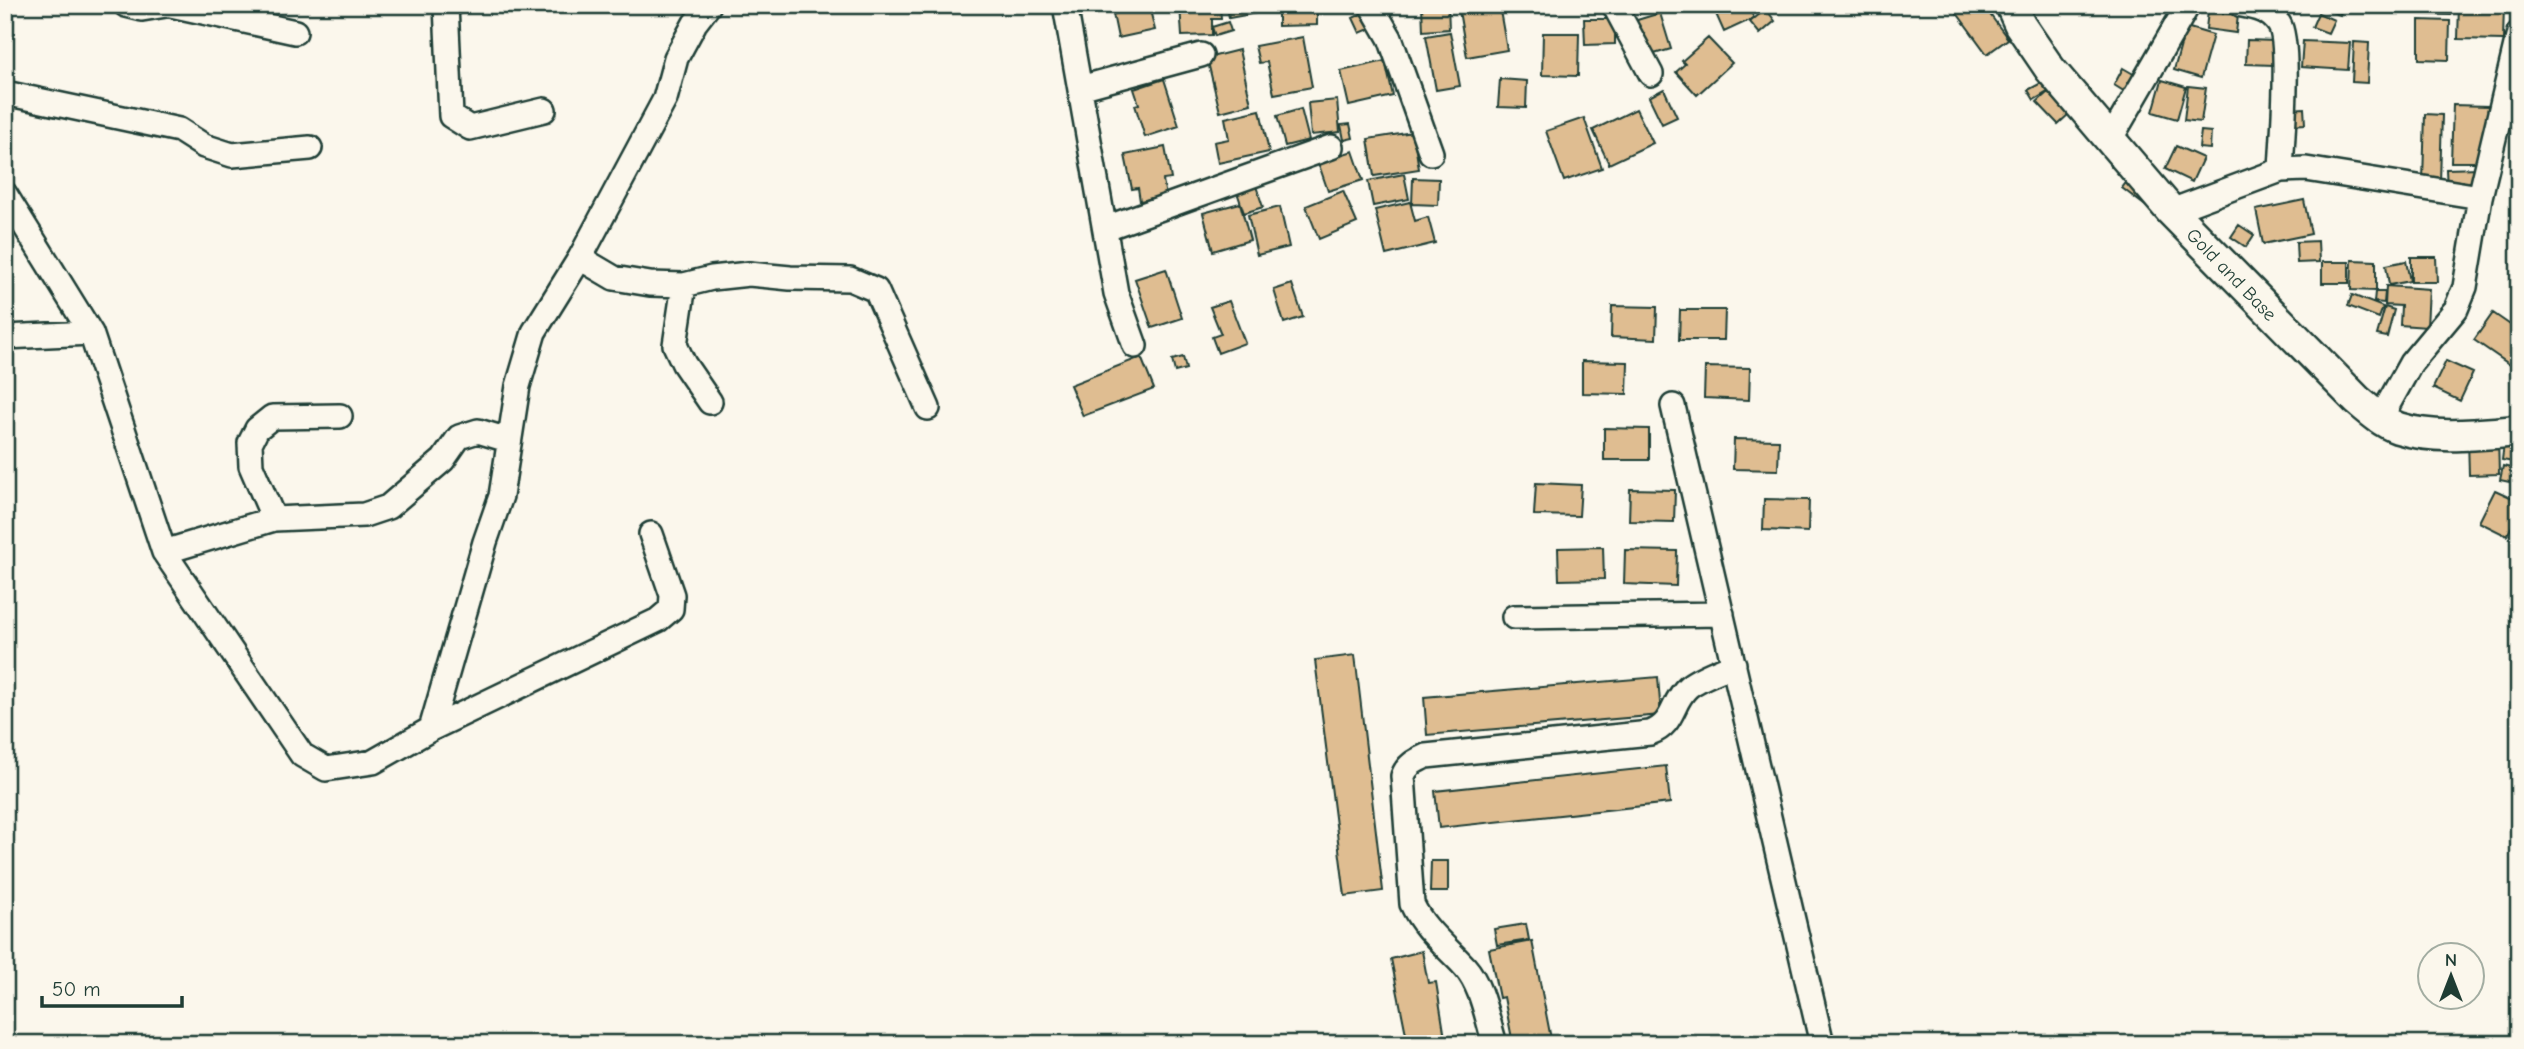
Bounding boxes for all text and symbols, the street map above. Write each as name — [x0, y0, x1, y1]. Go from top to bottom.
street label: Gold and Base — [2182, 224, 2281, 325]
north arrow — [2416, 940, 2486, 1010]
text: N — [2445, 949, 2457, 971]
scale bar — [42, 965, 182, 1009]
text: 50 m — [52, 977, 101, 1001]

